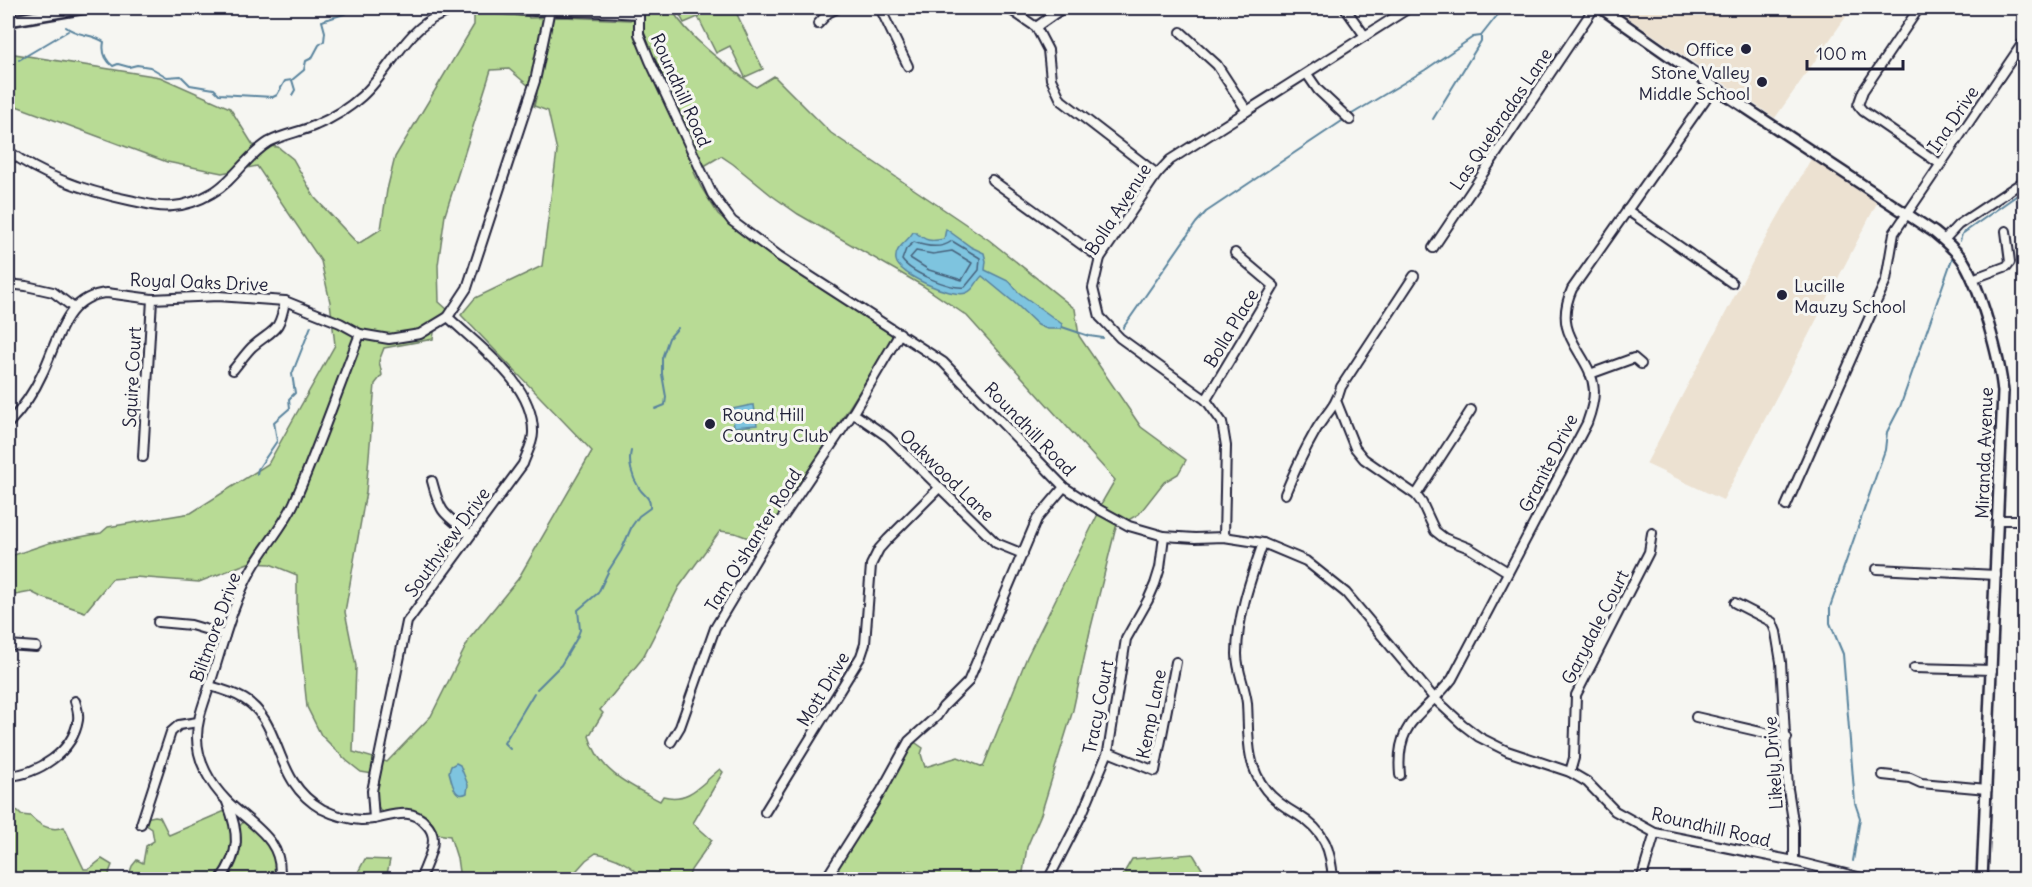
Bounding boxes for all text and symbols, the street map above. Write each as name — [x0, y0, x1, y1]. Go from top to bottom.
street label: Roundhill Road — [646, 30, 716, 151]
scale bar — [1807, 33, 1903, 71]
place label: Office — [1686, 38, 1734, 61]
marker: Office — [1739, 42, 1753, 56]
text: 100 m — [1816, 42, 1867, 65]
street label: Las Quebradas Lane — [1445, 43, 1557, 195]
place label: Stone Valley Middle School — [1638, 61, 1750, 105]
marker: Stone Valley Middle School — [1755, 75, 1769, 89]
street label: Ina Drive — [1922, 81, 1984, 157]
street label: Bolla Avenue — [1080, 159, 1156, 259]
street label: Royal Oaks Drive — [129, 268, 269, 296]
place label: Lucille Mauzy School — [1794, 274, 1906, 318]
street label: Bolla Place — [1198, 284, 1264, 372]
marker: Lucille Mauzy School — [1775, 288, 1789, 302]
street label: Squire Court — [118, 326, 146, 428]
street label: Roundhill Road — [979, 377, 1081, 481]
street label: Miranda Avenue — [1970, 387, 1998, 519]
place label: Round Hill Country Club — [722, 403, 829, 447]
street label: Granite Drive — [1513, 410, 1583, 516]
marker: Round Hill Country Club — [703, 417, 717, 431]
street label: Oakwood Lane — [895, 424, 999, 526]
street label: Tam O'shanter Road — [700, 464, 807, 616]
street label: Southview Drive — [399, 482, 495, 602]
street label: Garydale Court — [1556, 566, 1634, 688]
street label: Biltmore Drive — [184, 569, 246, 685]
street label: Mott Drive — [792, 647, 854, 731]
street label: Tracy Court — [1078, 658, 1118, 756]
street label: Kemp Lane — [1131, 667, 1171, 761]
street label: Likely Drive — [1758, 715, 1788, 811]
street label: Roundhill Road — [1649, 802, 1773, 852]

